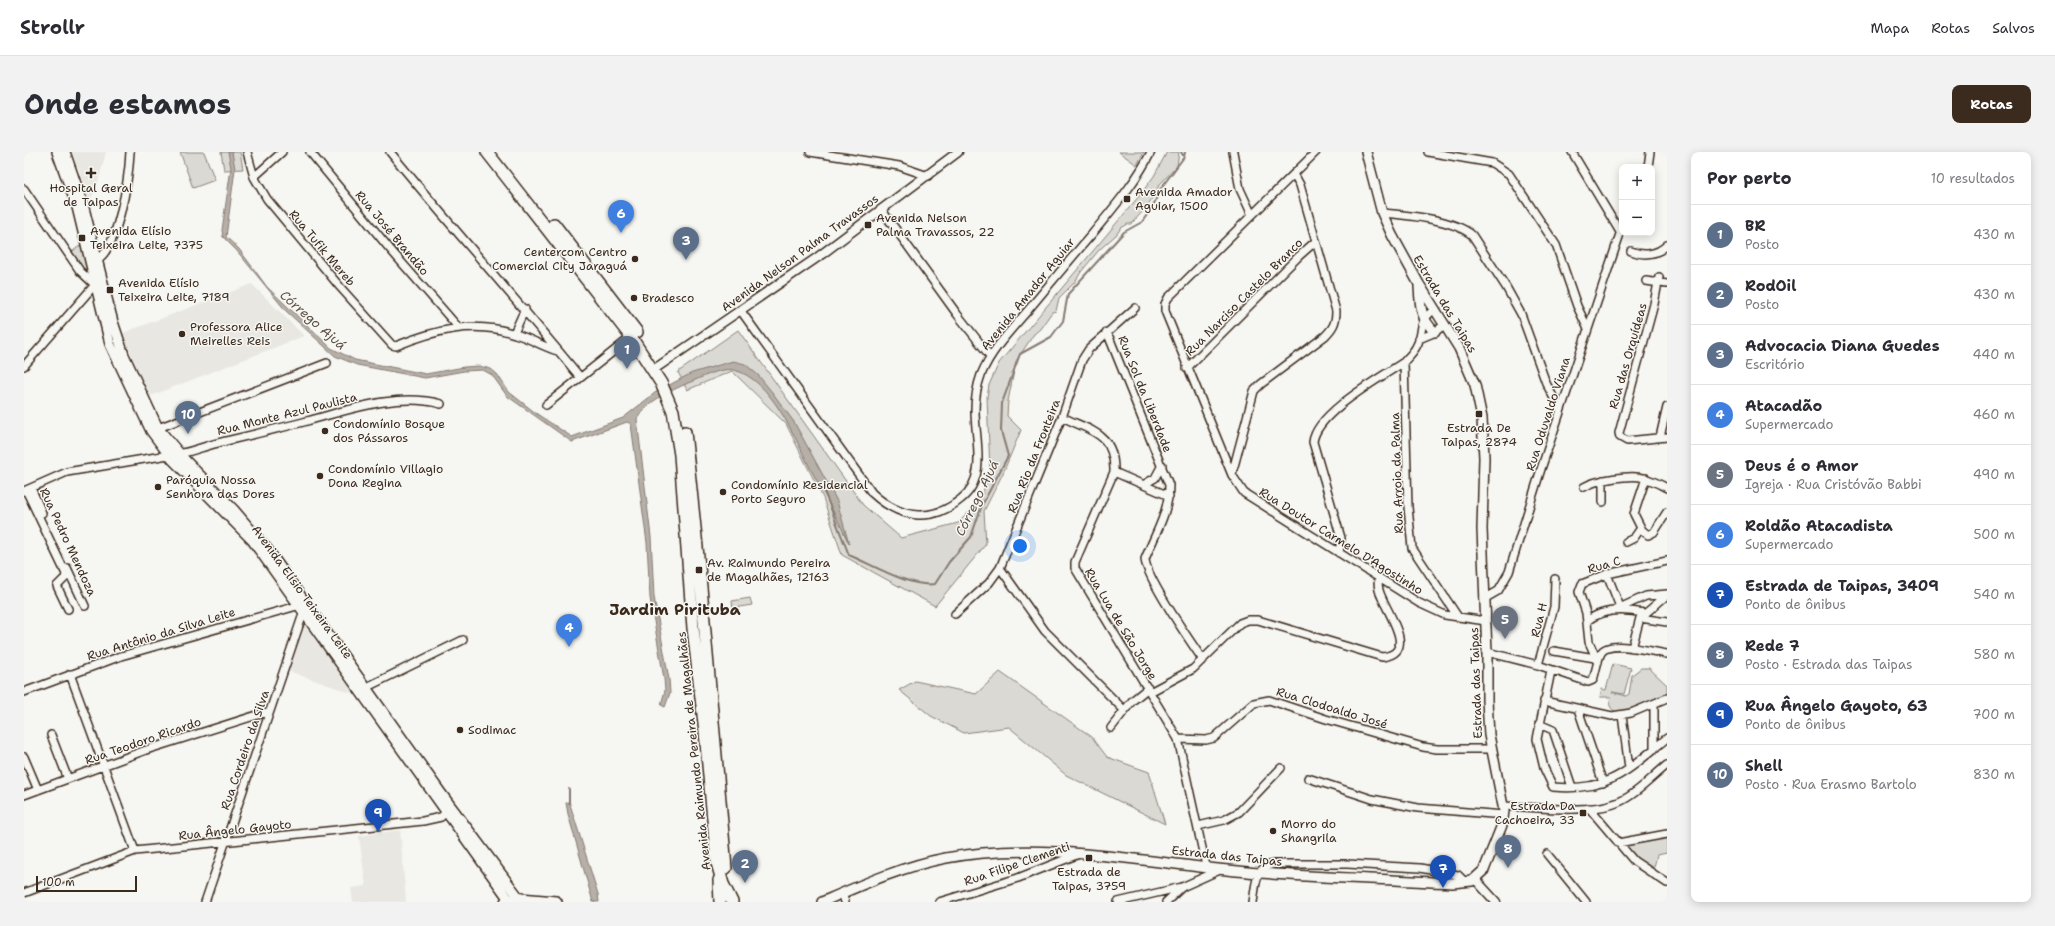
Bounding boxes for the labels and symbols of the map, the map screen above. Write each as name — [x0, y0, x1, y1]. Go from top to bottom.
marker: Hospital Geral de Taipas — [85, 167, 97, 179]
place label: Hospital Geral de Taipas — [49, 180, 133, 210]
place label: Avenida Amador Aguiar, 1500 — [1135, 184, 1233, 214]
street label: Rua José Brandão — [352, 187, 432, 279]
street label: Avenida Nelson Palma Travassos — [718, 191, 882, 315]
marker: Avenida Amador Aguiar, 1500 — [1122, 194, 1132, 204]
pin: 6 — [608, 200, 634, 233]
street label: Rua Tufik Mereb — [285, 206, 359, 290]
place label: Avenida Nelson Palma Travassos, 22 — [876, 210, 995, 240]
marker: Avenida Nelson Palma Travassos, 22 — [863, 220, 873, 230]
place label: Avenida Elísio Teixeira Leite, 7375 — [90, 223, 203, 253]
pin: 3 — [673, 227, 699, 260]
marker: Avenida Elísio Teixeira Leite, 7375 — [77, 233, 87, 243]
street label: Avenida Amador Aguiar — [977, 234, 1079, 354]
street label: Rua Narciso Castelo Branco — [1182, 235, 1306, 359]
place label: Centercom Centro Comercial City Jaraguá — [492, 244, 628, 274]
street label: Estrada das Taipas — [1409, 252, 1481, 356]
marker: Centercom Centro Comercial City Jaraguá — [630, 254, 640, 264]
place label: Avenida Elísio Teixeira Leite, 7189 — [118, 275, 230, 305]
marker: Avenida Elísio Teixeira Leite, 7189 — [105, 285, 115, 295]
water label: Córrego Ajuá — [276, 287, 350, 353]
place label: Bradesco — [642, 290, 694, 306]
marker: Bradesco — [629, 293, 639, 303]
street label: Rua das Orquídeas — [1605, 301, 1651, 411]
place label: Professora Alice Meirelles Reis — [190, 319, 283, 349]
marker: Professora Alice Meirelles Reis — [177, 329, 187, 339]
street label: Rua Sol da Liberdade — [1114, 333, 1176, 455]
pin: 1 — [614, 336, 640, 369]
street label: Rua Oduvaldo Viana — [1522, 355, 1574, 473]
street label: Rua Monte Azul Paulista — [215, 389, 359, 439]
street label: Rua Rio da Fronteira — [1004, 396, 1064, 515]
pin: 10 — [175, 401, 201, 434]
marker: Estrada De Taipas, 2874 — [1474, 409, 1484, 419]
street label: Rua Arroio da Palma — [1387, 412, 1407, 534]
place label: Condomínio Bosque dos Pássaros — [333, 416, 445, 446]
place label: Estrada De Taipas, 2874 — [1441, 420, 1517, 450]
marker: Condomínio Bosque dos Pássaros — [320, 426, 330, 436]
water label: Córrego Ajuá — [951, 457, 1003, 539]
place label: Condomínio Villagio Dona Regina — [328, 461, 443, 491]
marker: Condomínio Villagio Dona Regina — [315, 471, 325, 481]
place label: Paróquia Nossa Senhora das Dores — [166, 472, 275, 502]
place label: Condomínio Residencial Porto Seguro — [731, 477, 868, 507]
marker: Paróquia Nossa Senhora das Dores — [153, 482, 163, 492]
street label: Rua Doutor Carmelo D'Agostinho — [1256, 484, 1426, 598]
street label: Rua Pedro Mendoza — [36, 485, 100, 599]
marker: Condomínio Residencial Porto Seguro — [718, 487, 728, 497]
street label: Avenida Elísio Teixeira Leite — [248, 522, 356, 662]
your location — [1010, 536, 1030, 556]
street label: Rua C — [1586, 553, 1622, 577]
place label: Av. Raimundo Pereira de Magalhães, 12163 — [707, 555, 831, 585]
marker: Av. Raimundo Pereira de Magalhães, 12163 — [694, 565, 704, 575]
street label: Rua Lua de São Jorge — [1081, 565, 1161, 683]
district label: Jardim Pirituba — [609, 599, 741, 620]
street label: Rua H — [1527, 601, 1551, 639]
street label: Rua Antônio da Silva Leite — [85, 604, 237, 664]
pin: 5 — [1492, 606, 1518, 639]
pin: 4 — [556, 614, 582, 647]
street label: Estrada das Taipas — [1466, 627, 1486, 739]
street label: Avenida Raimundo Pereira de Magalhães — [673, 631, 715, 871]
street label: Rua Clodoaldo José — [1274, 683, 1390, 733]
street label: Rua Cordeiro da Silva — [217, 687, 273, 812]
street label: Rua Teodoro Ricardo — [83, 714, 203, 768]
place label: Sodimac — [468, 722, 516, 738]
marker: Sodimac — [455, 725, 465, 735]
place label: Estrada Da Cachoeira, 33 — [1495, 798, 1576, 828]
pin: 9 — [365, 799, 391, 832]
marker: Estrada Da Cachoeira, 33 — [1578, 808, 1588, 818]
street label: Rua Ângelo Gayoto — [178, 816, 292, 844]
place label: Morro do Shangrila — [1281, 816, 1337, 846]
marker: Morro do Shangrila — [1268, 826, 1278, 836]
pin: 8 — [1495, 835, 1521, 868]
street label: Rua Filipe Clementi — [962, 838, 1072, 890]
street label: Estrada das Taipas — [1171, 842, 1283, 870]
pin: 2 — [732, 850, 758, 883]
marker: Estrada de Taipas, 3759 — [1084, 853, 1094, 863]
pin: 7 — [1430, 855, 1456, 888]
place label: Estrada de Taipas, 3759 — [1052, 864, 1126, 894]
scale bar — [36, 874, 137, 893]

